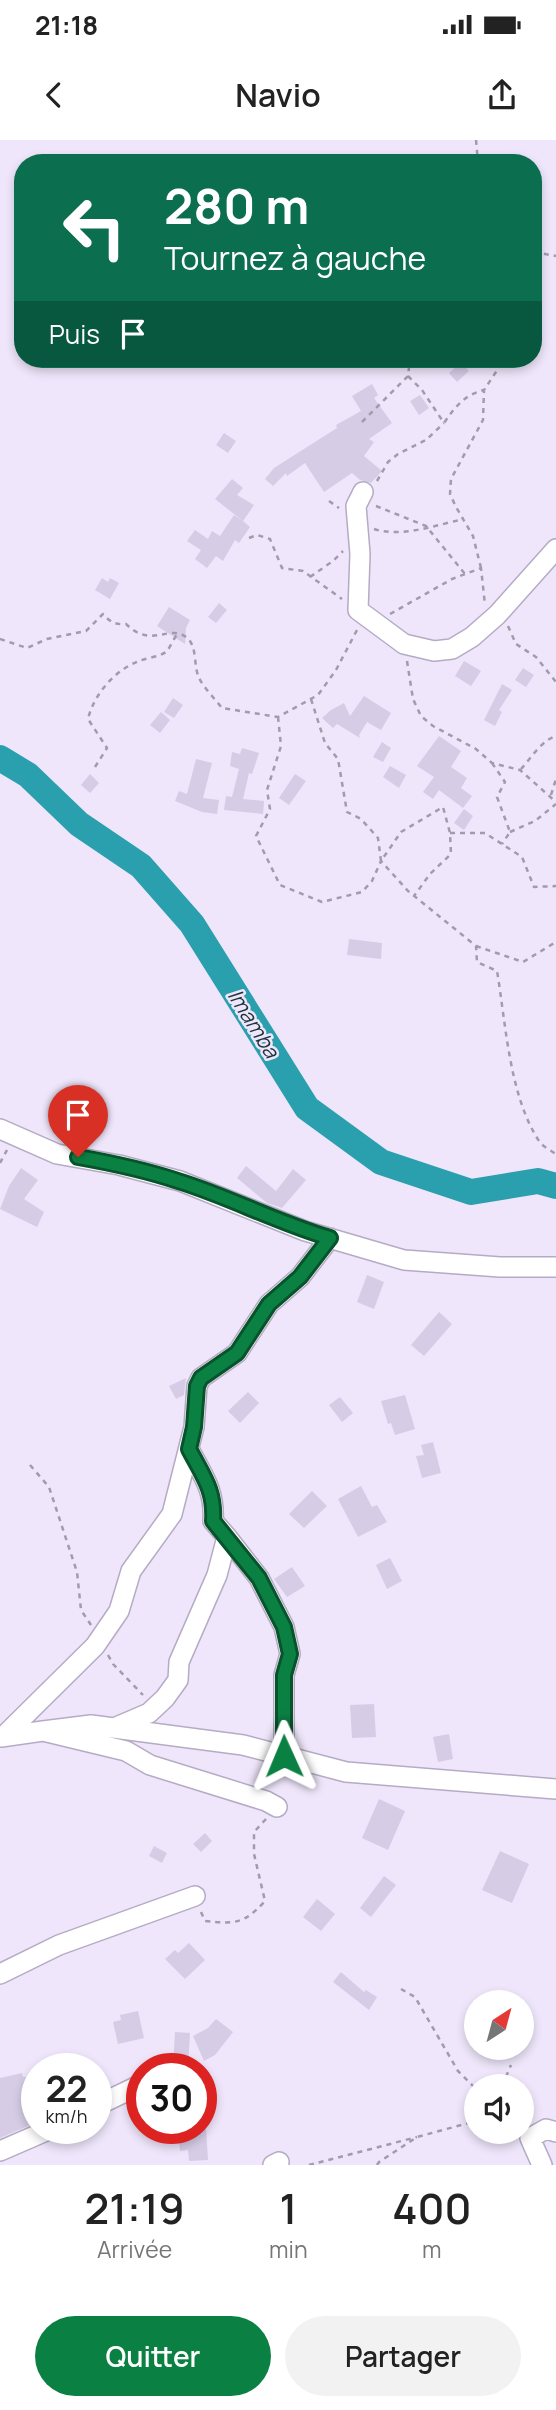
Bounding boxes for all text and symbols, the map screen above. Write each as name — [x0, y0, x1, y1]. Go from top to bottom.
text: 21:18 — [35, 7, 98, 43]
text: Navio — [235, 73, 321, 117]
icon: back — [35, 76, 73, 114]
icon: share — [483, 76, 521, 114]
text: 280 m — [164, 172, 309, 239]
icon: left — [49, 182, 140, 273]
text: Tournez à gauche — [164, 236, 426, 280]
icon: arrive — [114, 315, 152, 353]
text: Puis — [49, 316, 100, 352]
water label: Imamba — [222, 983, 287, 1064]
pin — [48, 1085, 108, 1157]
icon: arrive — [59, 1096, 97, 1134]
position arrow — [247, 1719, 321, 1793]
north arrow — [464, 1990, 534, 2060]
map controls — [464, 1990, 534, 2144]
speed limit sign: 30 — [126, 2053, 217, 2144]
text: 22 — [46, 2065, 87, 2113]
button: sound — [464, 2074, 534, 2144]
text: km/h — [46, 2104, 87, 2128]
text: 21:19 — [85, 2179, 185, 2237]
text: 1 — [279, 2179, 297, 2237]
text: 400 — [392, 2179, 471, 2237]
text: Arrivée — [97, 2233, 172, 2265]
text: min — [269, 2233, 308, 2265]
text: m — [422, 2233, 442, 2265]
button: Quitter — [35, 2316, 271, 2396]
button: Partager — [285, 2316, 521, 2396]

